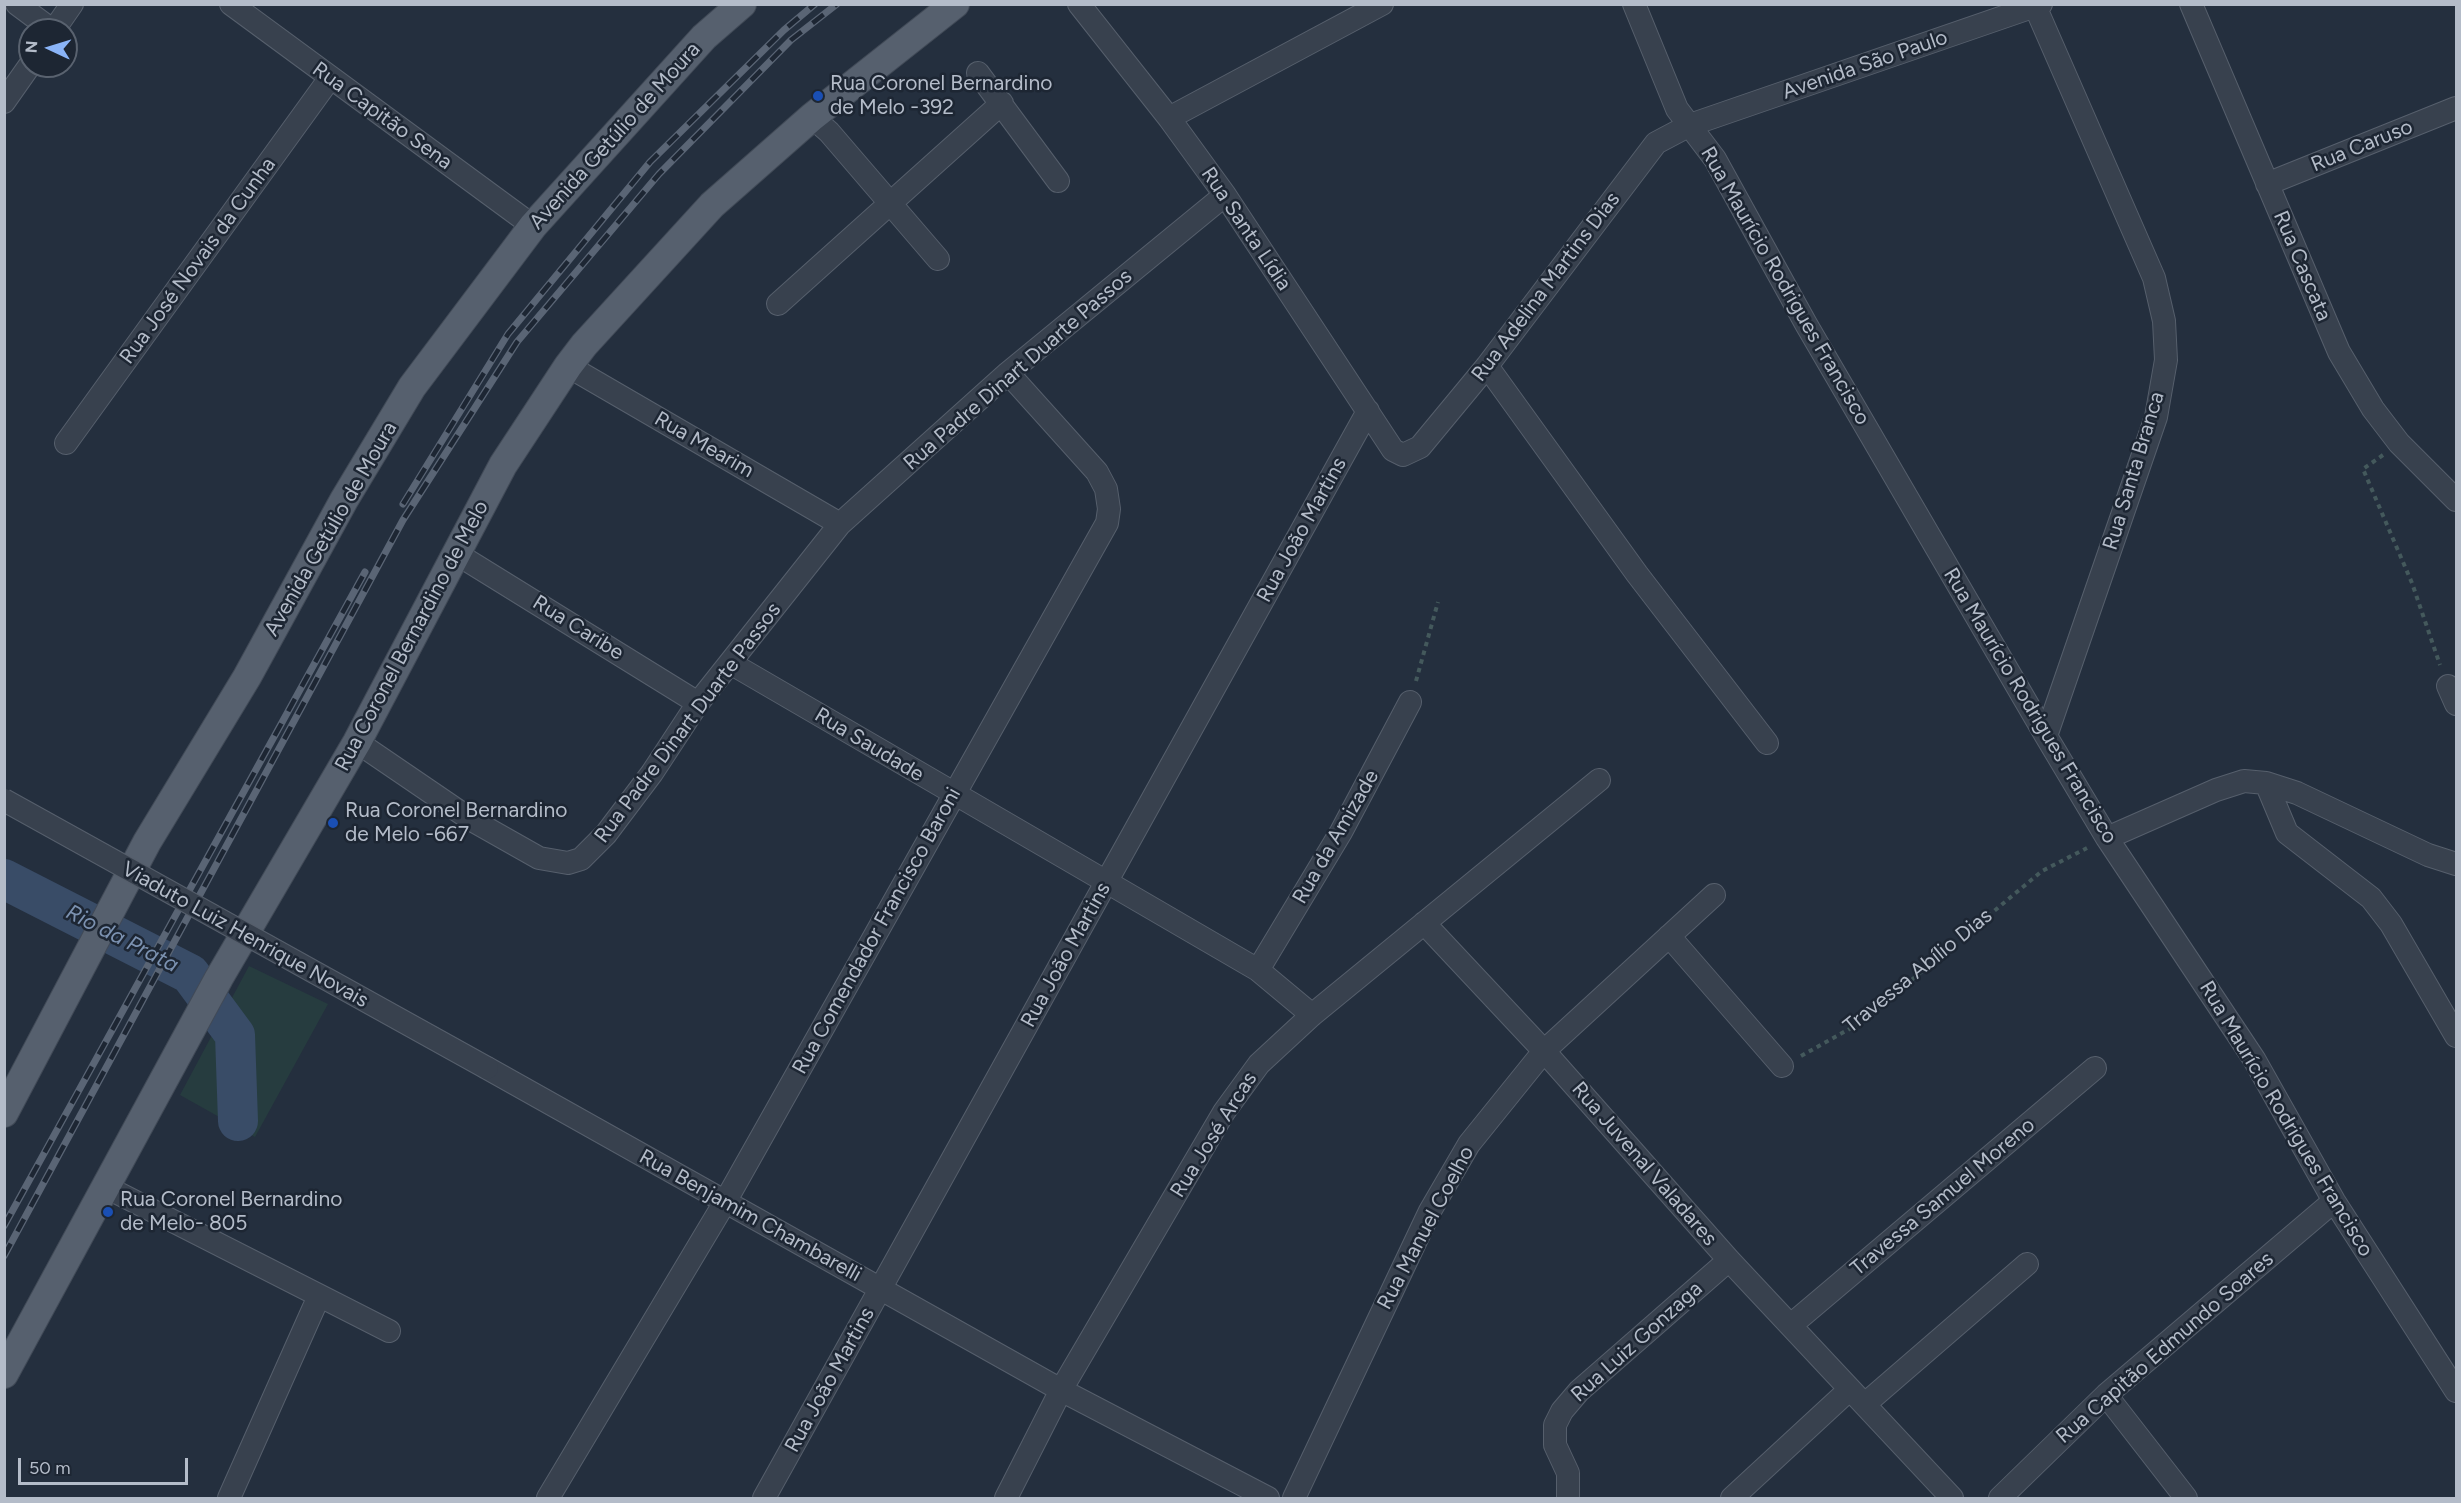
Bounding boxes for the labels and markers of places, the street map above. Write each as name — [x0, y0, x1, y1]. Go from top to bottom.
place label: Rua Coronel Bernardino de Melo -392 — [830, 71, 1052, 121]
marker: Rua Coronel Bernardino de Melo -392 — [811, 89, 825, 103]
place label: Rua Coronel Bernardino de Melo -667 — [345, 798, 567, 848]
marker: Rua Coronel Bernardino de Melo -667 — [326, 816, 340, 830]
place label: Rua Coronel Bernardino de Melo- 805 — [120, 1187, 342, 1237]
marker: Rua Coronel Bernardino de Melo- 805 — [101, 1205, 115, 1219]

